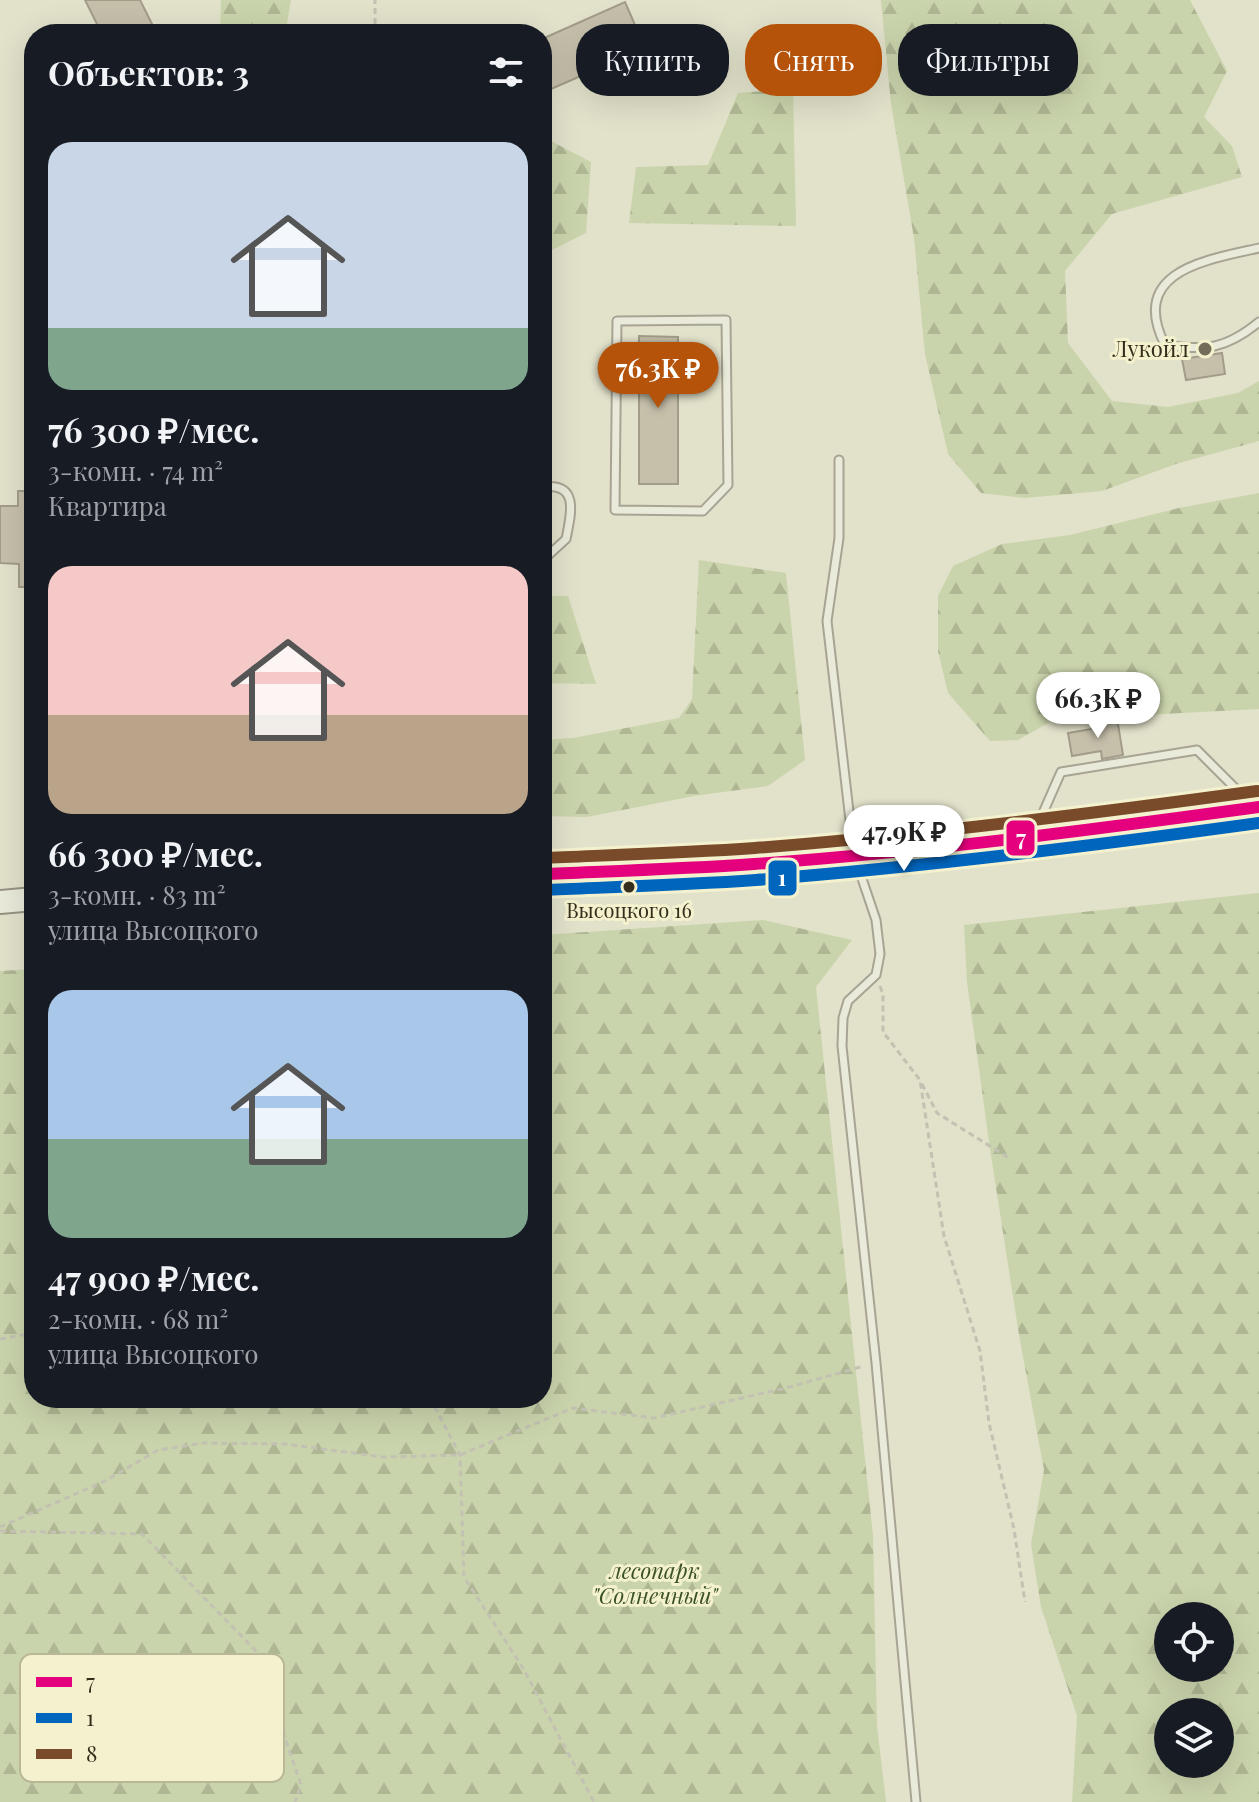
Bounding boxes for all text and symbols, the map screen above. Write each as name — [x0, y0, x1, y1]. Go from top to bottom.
chip: Купить — [576, 24, 729, 96]
chip: Снять — [745, 24, 882, 96]
chip: Фильтры — [898, 24, 1078, 96]
text: Объектов: 3 — [48, 49, 249, 95]
icon: filters — [484, 50, 528, 94]
icon: home — [216, 194, 360, 338]
place label: Лукойл — [1112, 333, 1189, 363]
marker: Лукойл — [1196, 340, 1214, 358]
pin: 76.3K ₽ — [584, 342, 732, 410]
text: 76.3K ₽ — [616, 350, 700, 385]
text: 76 300 ₽/мес. — [48, 406, 259, 452]
text: 3-комн. · 74 m² — [48, 453, 223, 488]
text: Квартира — [48, 488, 167, 523]
icon: home — [216, 618, 360, 762]
pin: 66.3K ₽ — [1024, 672, 1172, 740]
text: 66.3K ₽ — [1054, 680, 1142, 715]
pin: 47.9K ₽ — [830, 805, 978, 873]
text: 47.9K ₽ — [862, 813, 947, 848]
line badge: 7 — [1005, 819, 1036, 857]
text: 7 — [1016, 822, 1026, 852]
text: 66 300 ₽/мес. — [48, 830, 263, 876]
line badge: 1 — [767, 859, 798, 897]
text: 1 — [778, 862, 786, 892]
text: 3-комн. · 83 m² — [48, 877, 225, 912]
marker: Высоцкого 16 — [621, 879, 637, 895]
place label: Высоцкого 16 — [566, 896, 692, 923]
text: улица Высоцкого — [48, 912, 259, 947]
icon: home — [216, 1042, 360, 1186]
text: 47 900 ₽/мес. — [48, 1254, 260, 1300]
text: 2-комн. · 68 m² — [48, 1301, 228, 1336]
text: улица Высоцкого — [48, 1336, 259, 1371]
park label: лесопарк "Солнечный" — [592, 1555, 719, 1610]
map controls — [1154, 1602, 1234, 1778]
button: locate — [1154, 1602, 1234, 1682]
legend — [20, 1654, 284, 1782]
text: 7 — [86, 1666, 95, 1696]
button: layers — [1154, 1698, 1234, 1778]
text: 1 — [86, 1702, 94, 1732]
text: 8 — [86, 1738, 97, 1768]

